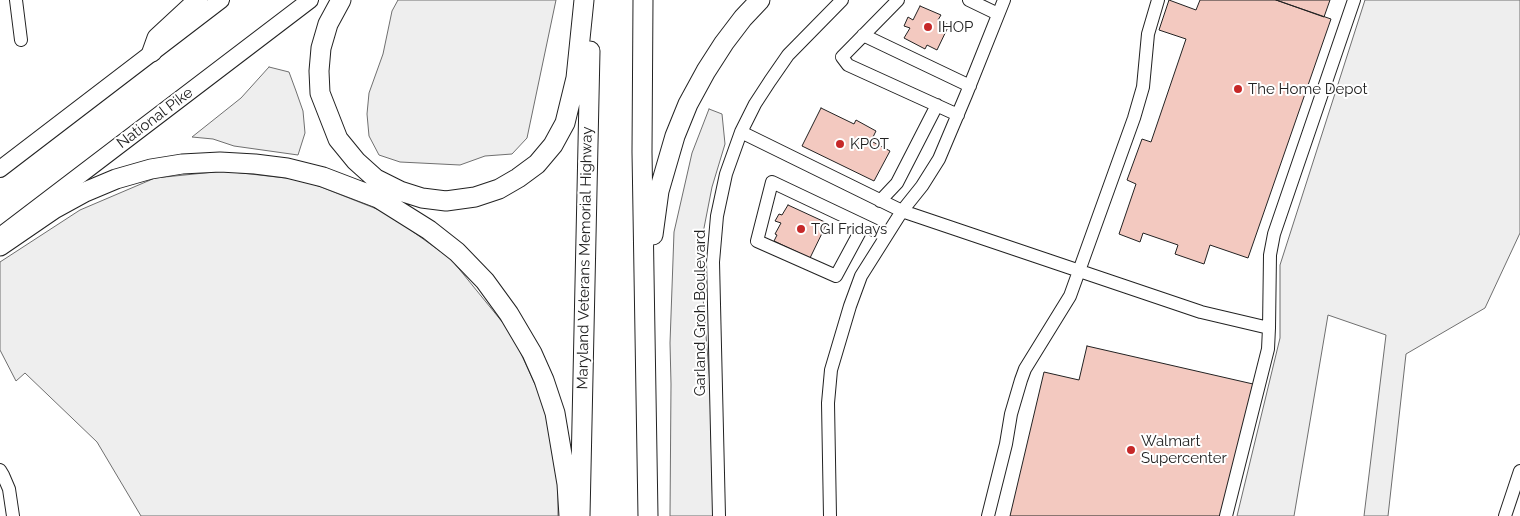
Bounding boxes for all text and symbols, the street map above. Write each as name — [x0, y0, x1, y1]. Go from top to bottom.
place label: IHOP — [938, 18, 973, 36]
marker: IHOP — [922, 21, 934, 33]
place label: The Home Depot — [1248, 80, 1367, 98]
marker: The Home Depot — [1232, 83, 1244, 95]
street label: National Pike — [113, 84, 197, 152]
street label: Maryland Veterans Memorial Highway — [574, 126, 596, 390]
place label: KPOT — [850, 135, 889, 153]
marker: KPOT — [834, 138, 846, 150]
place label: TGI Fridays — [811, 220, 887, 238]
marker: TGI Fridays — [795, 223, 807, 235]
street label: Garland Groh Boulevard — [691, 230, 709, 396]
place label: Walmart Supercenter — [1141, 432, 1227, 467]
marker: Walmart Supercenter — [1125, 444, 1137, 456]

